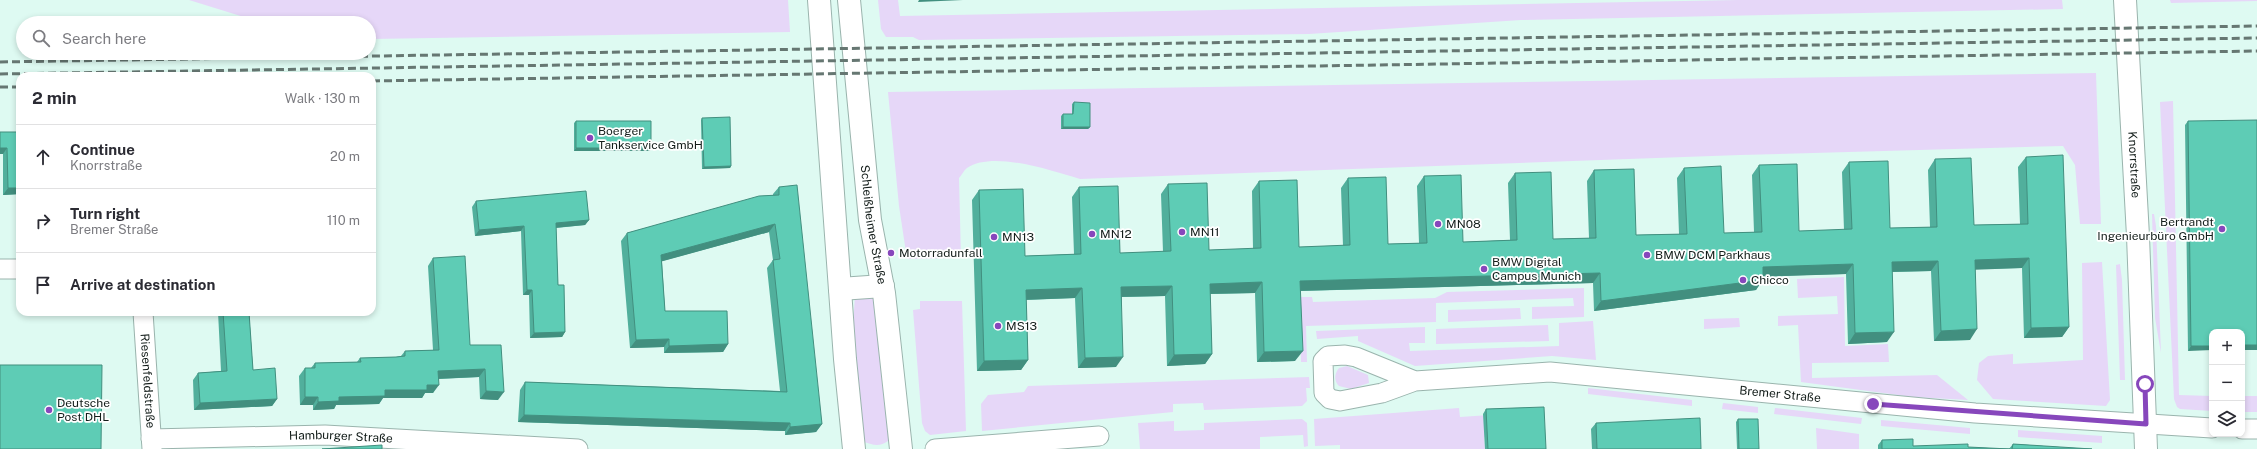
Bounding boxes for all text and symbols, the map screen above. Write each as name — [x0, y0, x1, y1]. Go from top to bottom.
search box — [16, 16, 376, 60]
icon: search — [30, 27, 52, 49]
text: Search here — [62, 30, 146, 47]
text: 2 min — [32, 88, 77, 108]
text: Walk · 130 m — [285, 91, 360, 106]
place label: Boerger Tankservice GmbH — [598, 124, 703, 152]
street label: Knorrstraße — [2125, 131, 2143, 199]
marker: Boerger Tankservice GmbH — [585, 133, 595, 143]
text: Continue — [70, 141, 135, 158]
icon: ahead — [32, 146, 54, 168]
text: 20 m — [330, 149, 360, 164]
text: Knorrstraße — [70, 158, 142, 173]
street label: Schleißheimer Straße — [858, 164, 889, 286]
text: Turn right — [70, 205, 140, 222]
icon: right — [32, 210, 54, 232]
text: 110 m — [327, 213, 360, 228]
place label: Bertrandt Ingenieurbüro GmbH — [2097, 215, 2214, 243]
place label: MN08 — [1446, 217, 1481, 231]
marker: MN08 — [1433, 219, 1443, 229]
text: Bremer Straße — [70, 222, 158, 237]
marker: Bertrandt Ingenieurbüro GmbH — [2217, 224, 2227, 234]
place label: MN11 — [1190, 225, 1219, 239]
place label: MN12 — [1100, 227, 1132, 241]
marker: MN11 — [1177, 227, 1187, 237]
marker: MN12 — [1087, 229, 1097, 239]
place label: MN13 — [1002, 230, 1034, 244]
marker: MN13 — [989, 232, 999, 242]
place label: Motorradunfall — [899, 246, 983, 260]
marker: Motorradunfall — [886, 248, 896, 258]
place label: BMW DCM Parkhaus — [1655, 248, 1770, 262]
marker: BMW DCM Parkhaus — [1642, 250, 1652, 260]
place label: BMW Digital Campus Munich — [1492, 255, 1581, 283]
marker: BMW Digital Campus Munich — [1479, 264, 1489, 274]
place label: Chicco — [1751, 273, 1789, 287]
icon: arrive — [32, 274, 54, 296]
marker: Chicco — [1738, 275, 1748, 285]
text: Arrive at destination — [70, 276, 215, 293]
place label: MS13 — [1006, 319, 1037, 333]
marker: MS13 — [993, 321, 1003, 331]
map controls — [2209, 329, 2245, 437]
button: + — [2209, 329, 2245, 365]
street label: Riesenfeldstraße — [137, 333, 158, 429]
button: − — [2209, 365, 2245, 401]
route start — [2136, 375, 2154, 393]
street label: Bremer Straße — [1739, 383, 1822, 405]
route end — [1864, 395, 1882, 413]
place label: Deutsche Post DHL — [57, 396, 110, 424]
button: layers — [2209, 401, 2245, 437]
marker: Deutsche Post DHL — [44, 405, 54, 415]
street label: Hamburger Straße — [289, 428, 393, 446]

